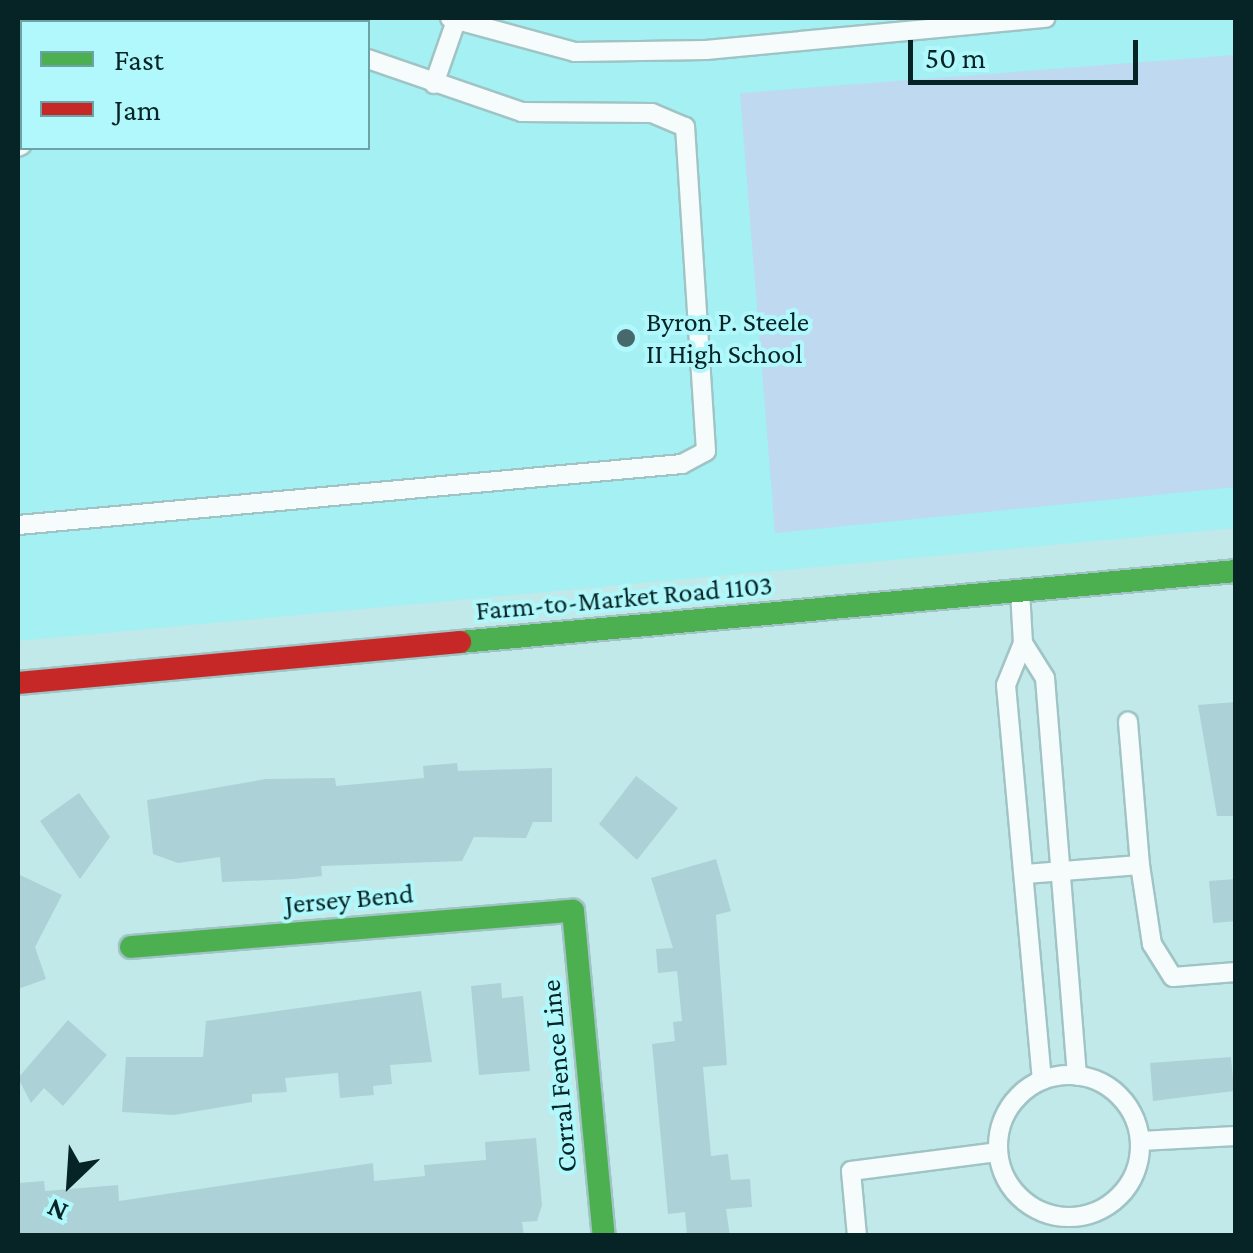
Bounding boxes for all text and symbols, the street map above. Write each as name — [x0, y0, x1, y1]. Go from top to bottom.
legend — [20, 20, 370, 150]
scale bar — [913, 20, 1143, 82]
text: 50 m — [925, 41, 986, 74]
text: Fast — [114, 43, 164, 76]
text: Jam — [114, 93, 161, 126]
place label: Byron P. Steele II High School — [646, 305, 809, 371]
marker: Byron P. Steele II High School — [615, 327, 637, 349]
street label: Farm-to-Market Road 1103 — [474, 568, 774, 628]
street label: Jersey Bend — [283, 877, 415, 921]
street label: Corral Fence Line — [534, 978, 584, 1174]
north arrow — [20, 1133, 120, 1233]
text: N — [42, 1193, 72, 1229]

